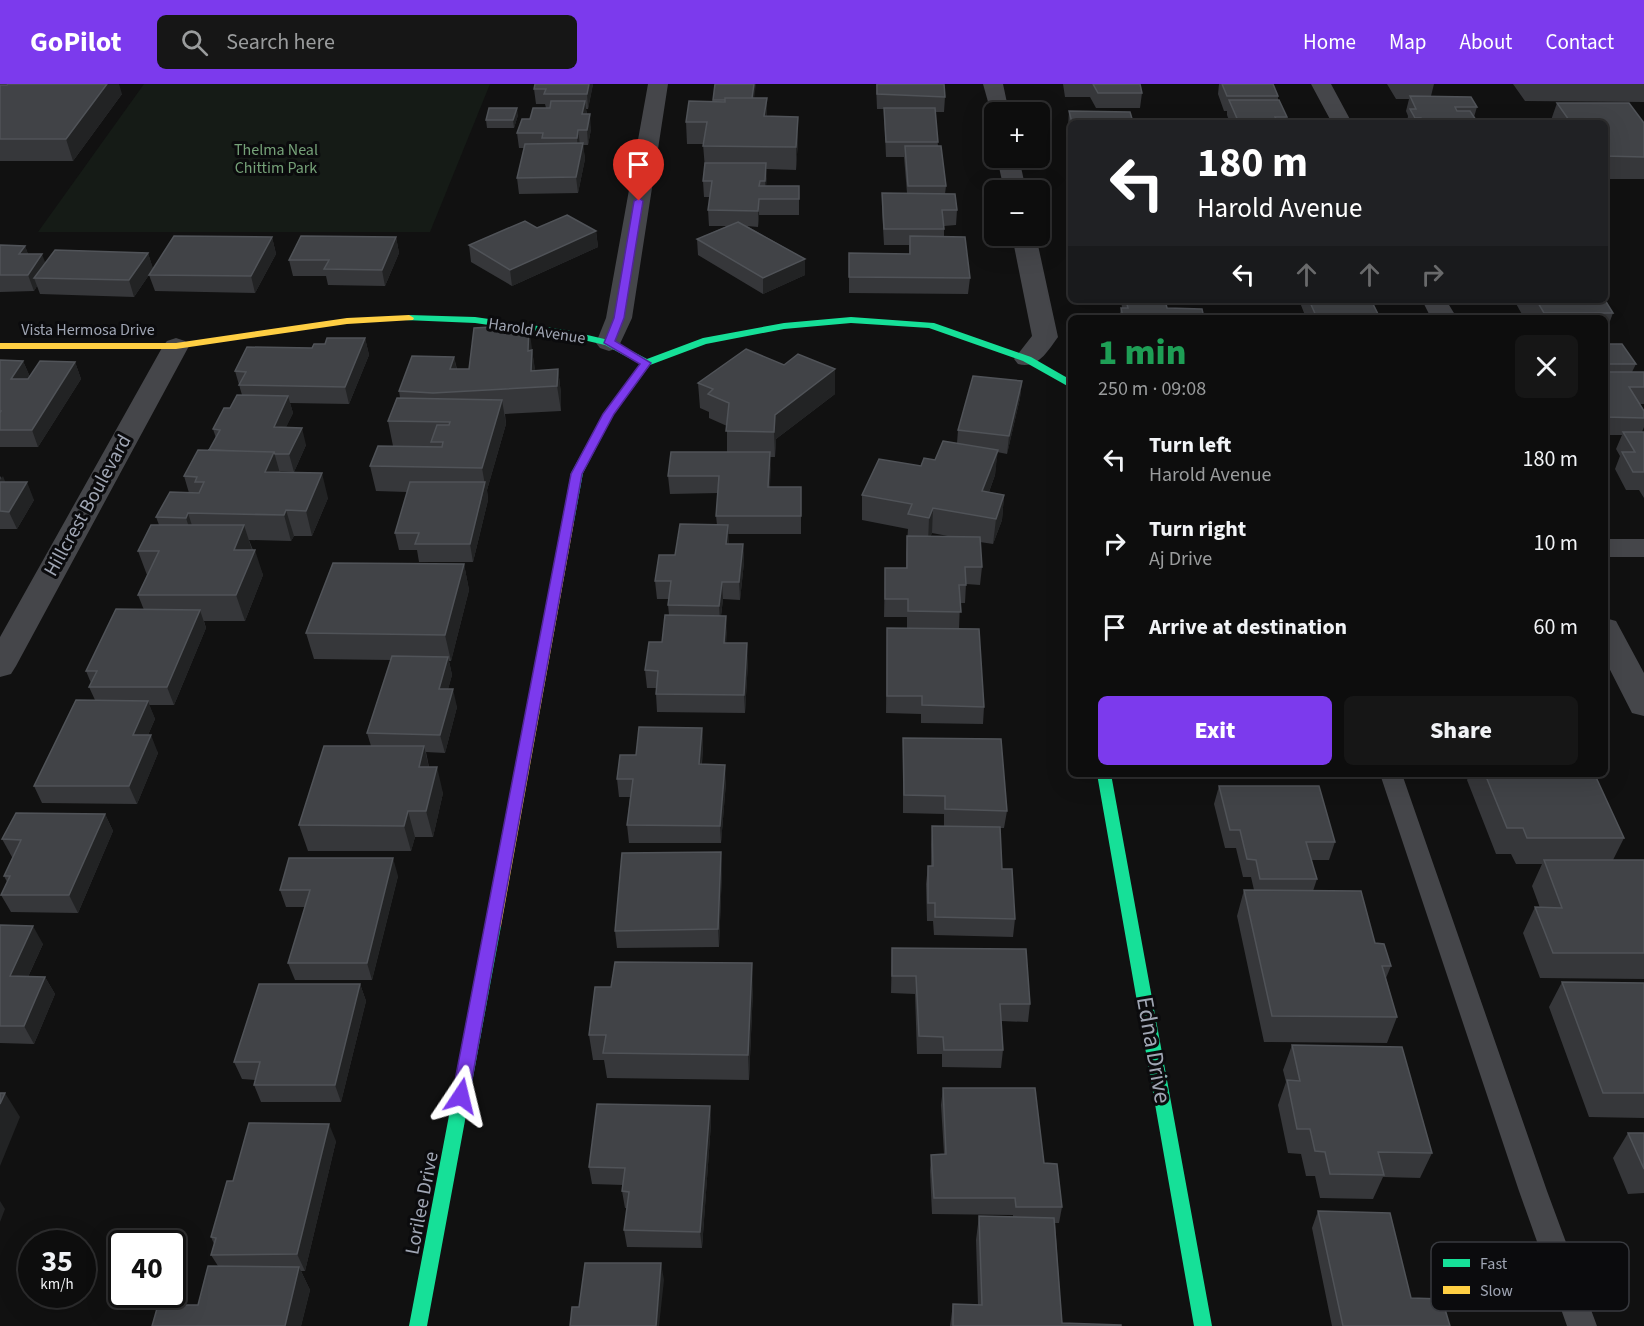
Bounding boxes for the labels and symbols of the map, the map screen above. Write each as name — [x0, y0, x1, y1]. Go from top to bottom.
park label: Thelma Neal Chittim Park — [234, 139, 318, 179]
pin — [613, 139, 664, 201]
street label: Harold Avenue — [487, 312, 587, 350]
street label: Vista Hermosa Drive — [21, 319, 155, 341]
street label: Hillcrest Boulevard — [37, 430, 138, 581]
street label: Edna Drive — [1127, 994, 1180, 1106]
position arrow — [429, 1064, 493, 1128]
street label: Lorilee Drive — [398, 1149, 446, 1257]
speed limit sign: 40 — [108, 1230, 186, 1308]
legend — [1431, 1242, 1629, 1311]
text: Fast — [1480, 1253, 1508, 1275]
text: Slow — [1480, 1280, 1513, 1302]

